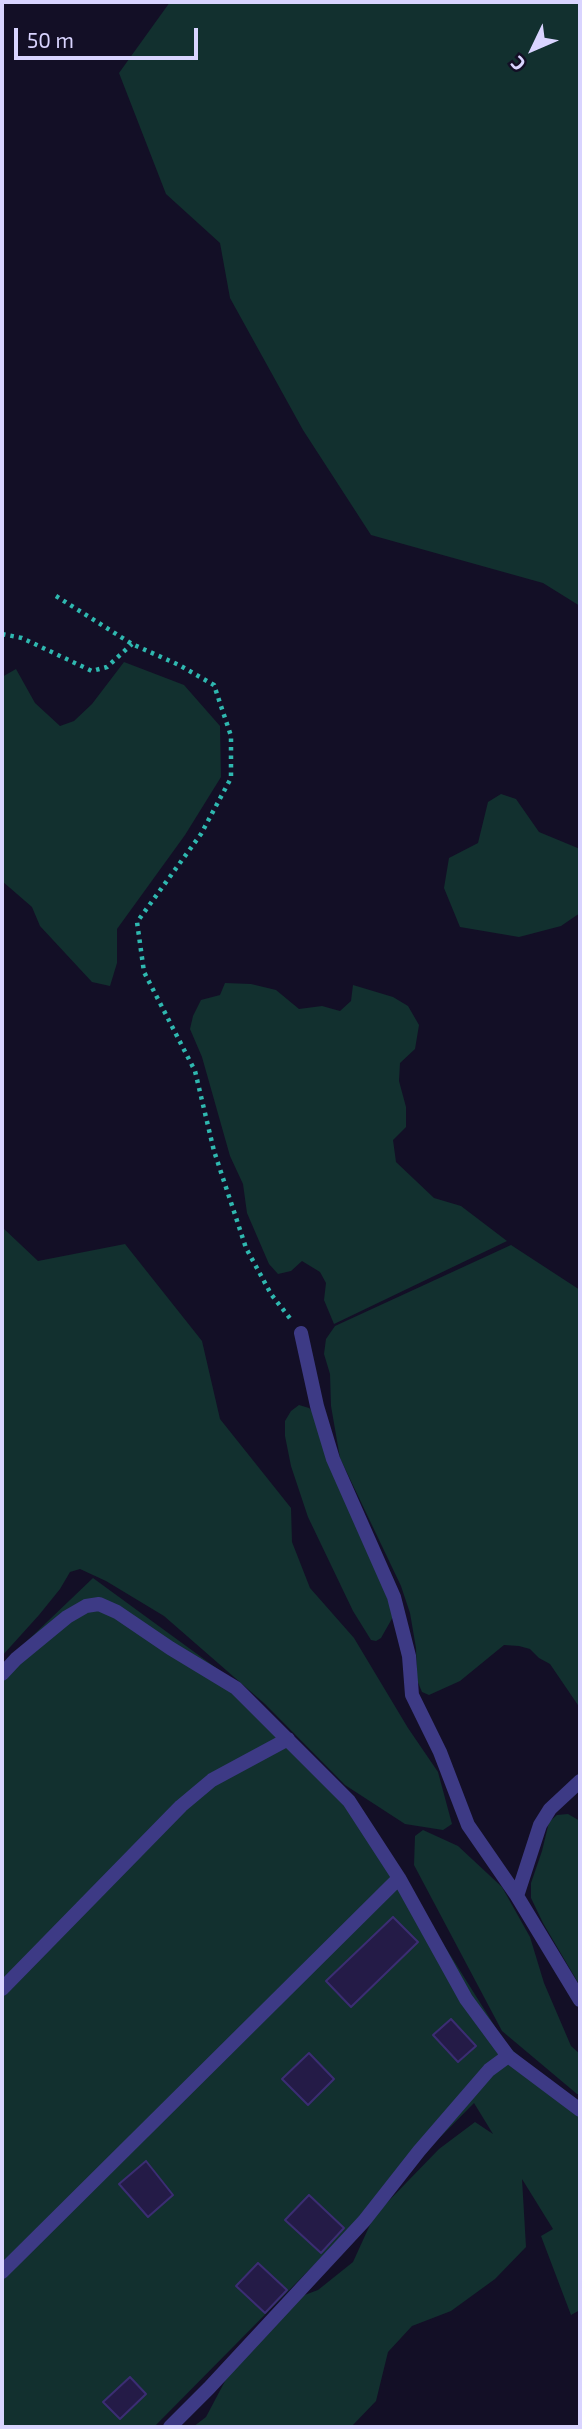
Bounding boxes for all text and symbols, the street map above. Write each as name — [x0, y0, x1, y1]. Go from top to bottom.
scale bar — [18, 14, 201, 58]
north arrow — [498, 14, 568, 84]
text: 50 m — [27, 27, 74, 52]
text: С — [505, 52, 530, 76]

